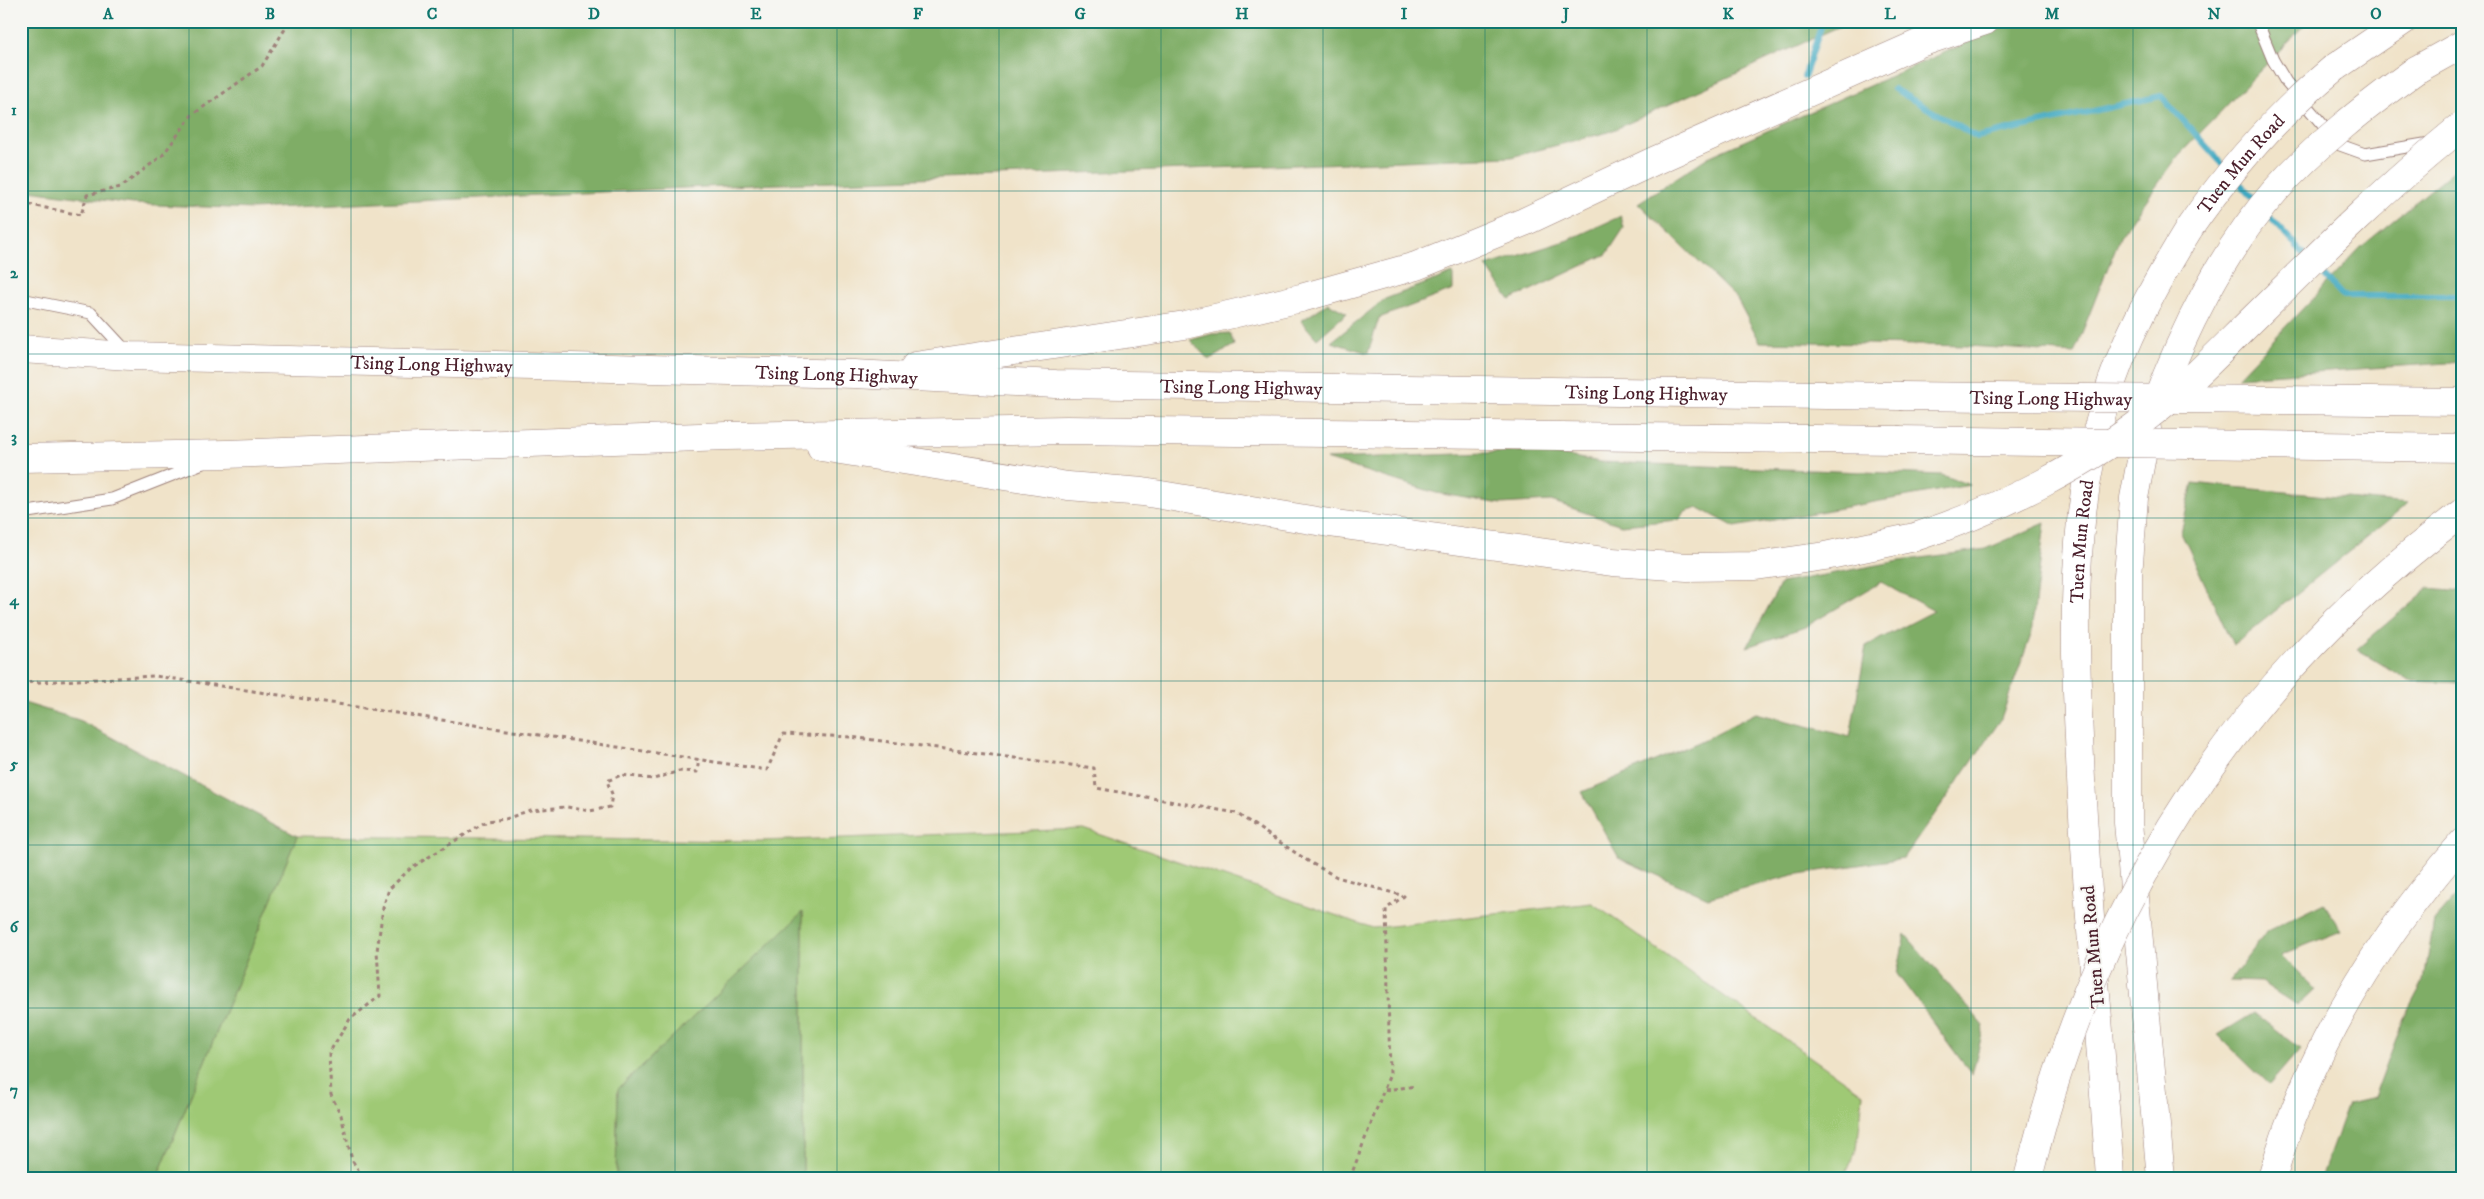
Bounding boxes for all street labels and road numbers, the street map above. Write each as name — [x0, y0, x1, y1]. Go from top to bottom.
street label: Tuen Mun Road — [2193, 109, 2290, 219]
street label: Tsing Long Highway — [350, 351, 514, 379]
street label: Tsing Long Highway — [755, 362, 919, 390]
street label: Tsing Long Highway — [1160, 375, 1324, 401]
street label: Tsing Long Highway — [1565, 381, 1729, 407]
street label: Tsing Long Highway — [1970, 387, 2133, 411]
street label: Tuen Mun Road — [2066, 478, 2100, 603]
street label: Tuen Mun Road — [2077, 884, 2110, 1009]

